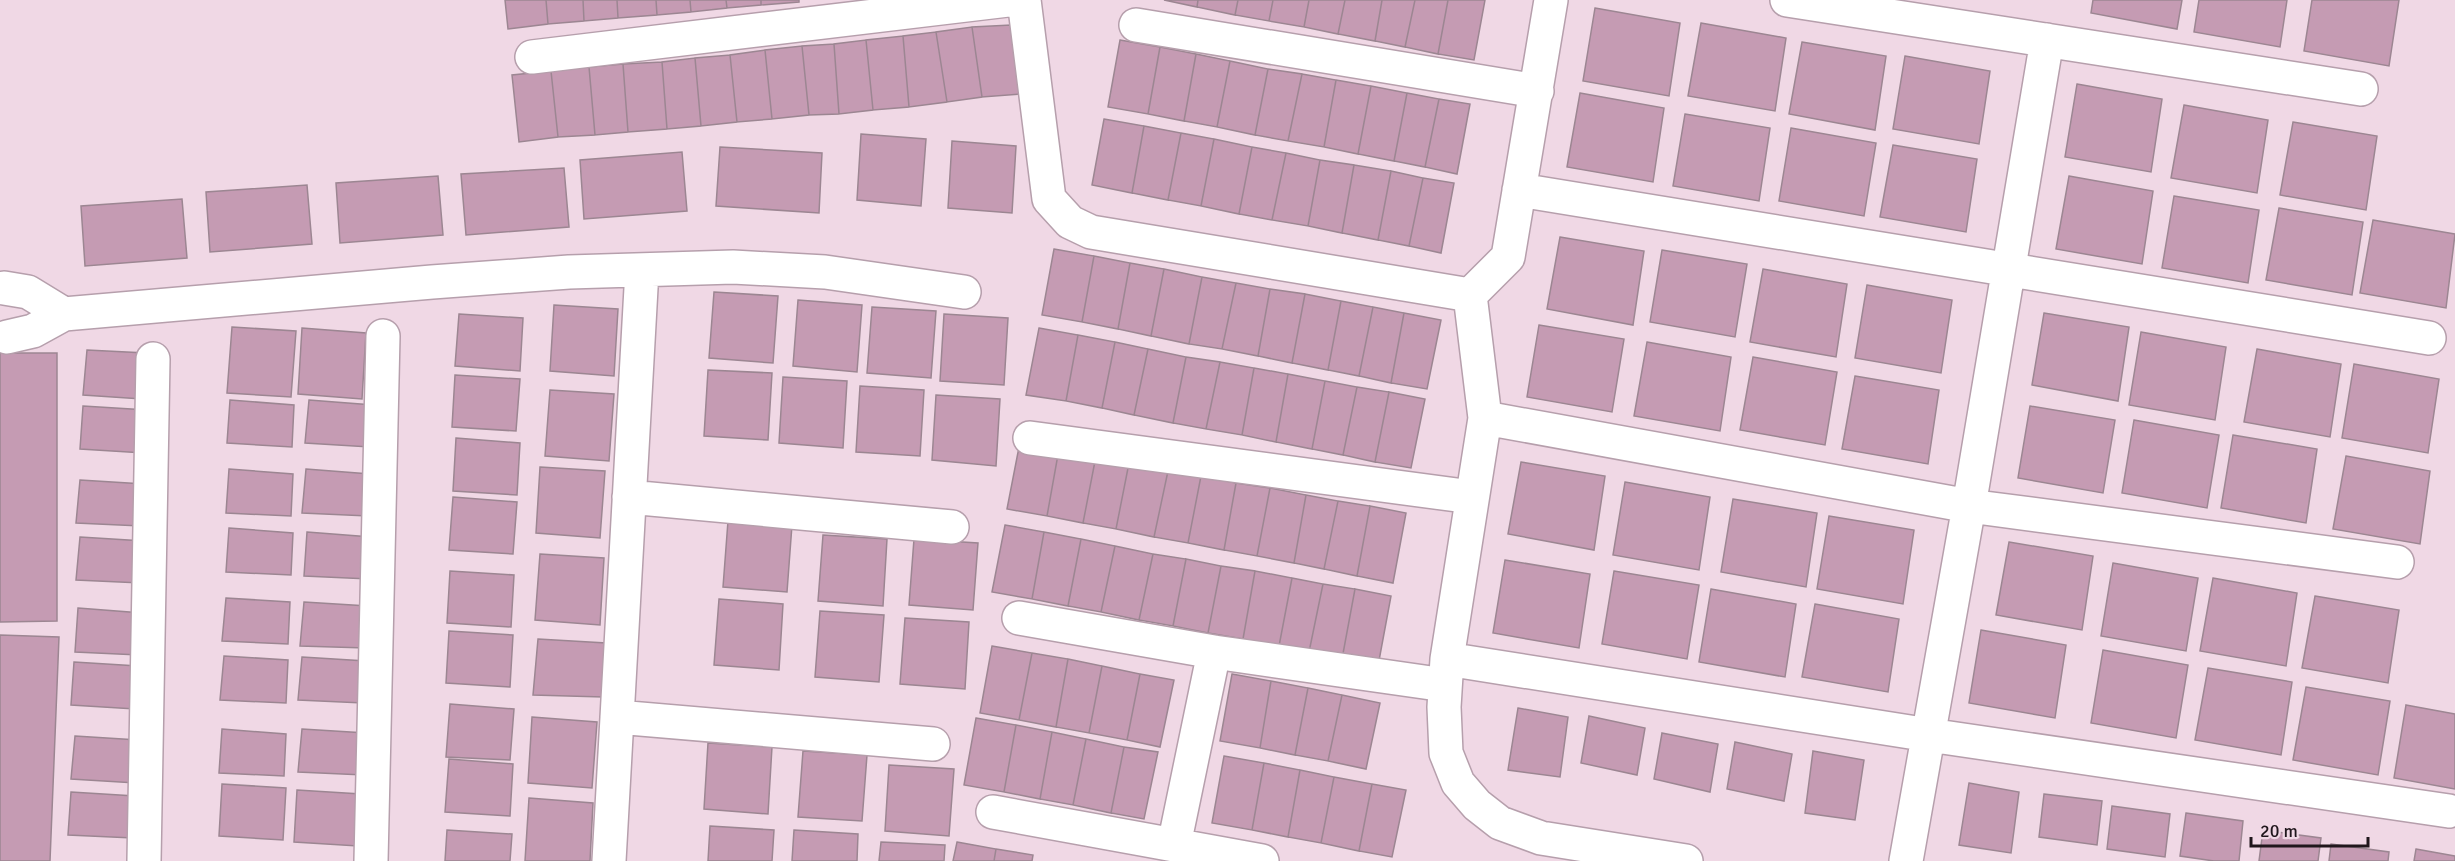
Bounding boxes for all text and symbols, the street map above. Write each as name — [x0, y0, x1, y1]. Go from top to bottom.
scale bar — [2251, 810, 2368, 848]
text: 20 m — [2260, 820, 2298, 842]

